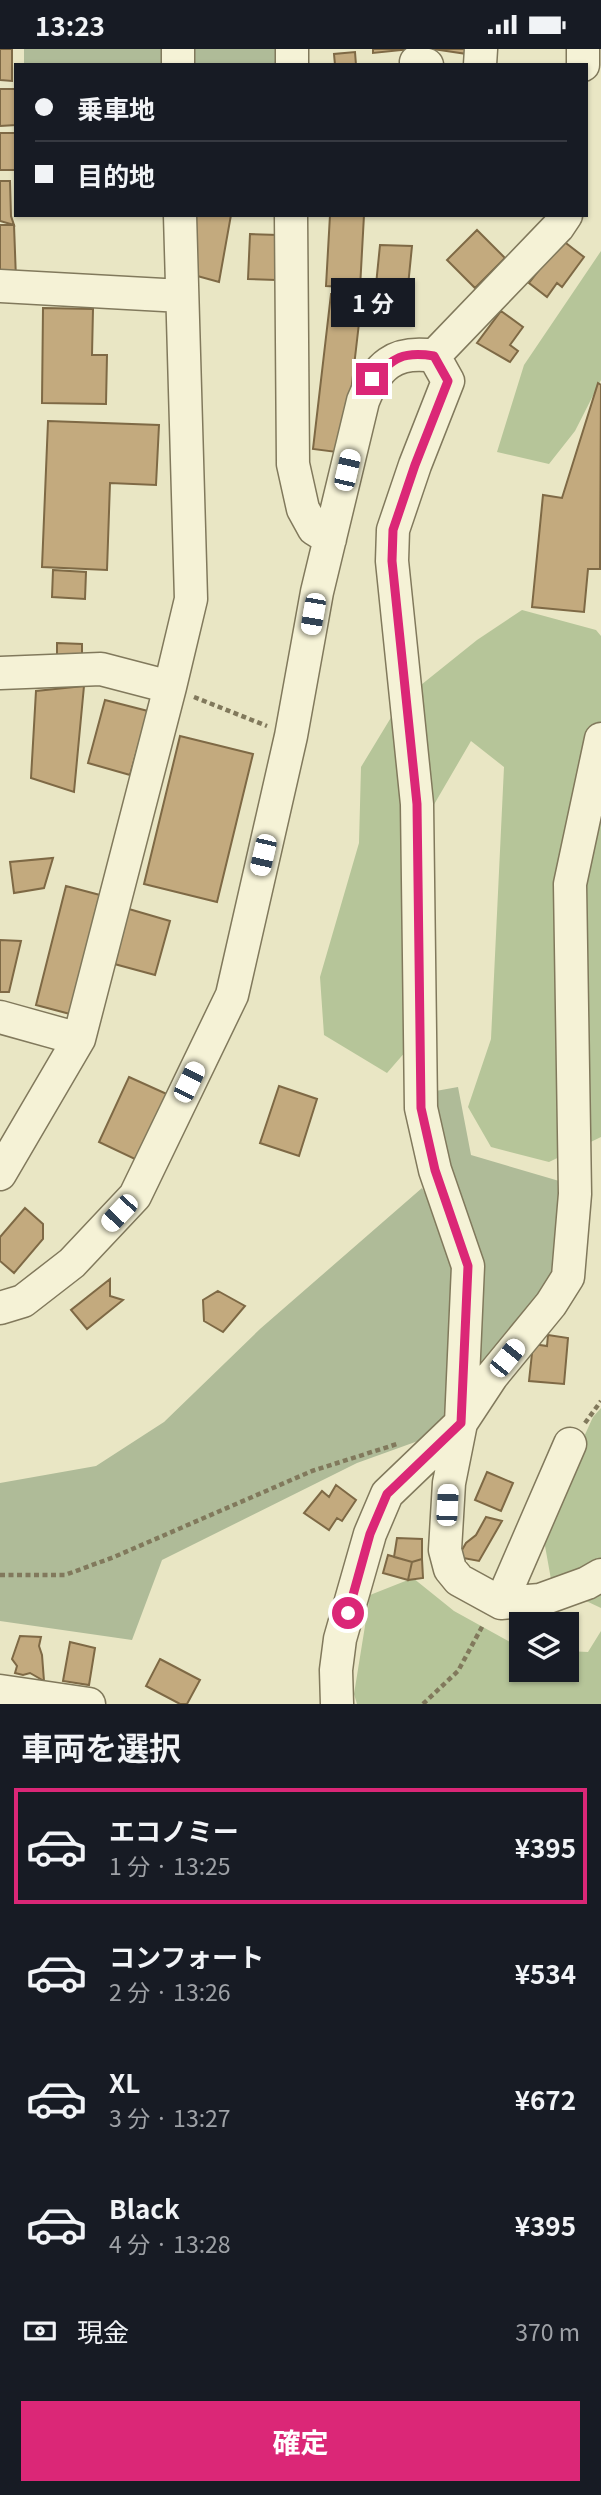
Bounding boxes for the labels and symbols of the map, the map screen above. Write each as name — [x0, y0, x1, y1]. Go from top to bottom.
callout: 1 分 — [330, 278, 414, 327]
route end — [356, 363, 388, 395]
car — [333, 447, 362, 493]
car — [300, 591, 327, 637]
car — [249, 832, 278, 878]
car — [171, 1059, 208, 1105]
car — [97, 1190, 142, 1236]
car — [486, 1335, 529, 1381]
car — [436, 1483, 459, 1527]
route start — [332, 1597, 364, 1629]

